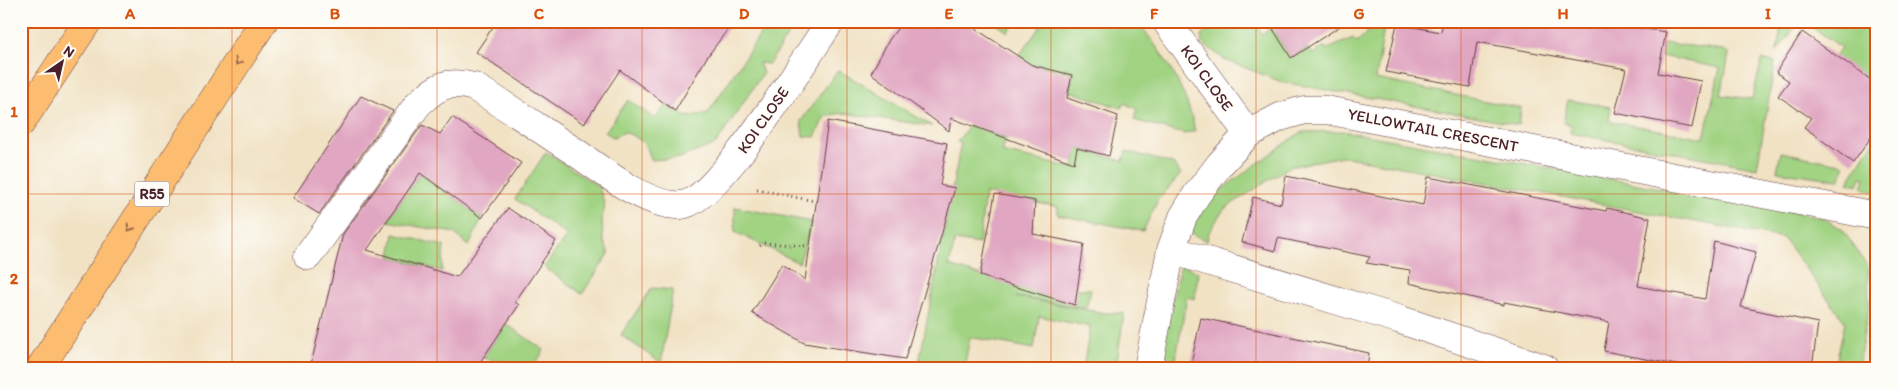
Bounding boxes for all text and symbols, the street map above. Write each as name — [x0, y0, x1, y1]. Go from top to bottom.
text: A — [124, 4, 136, 23]
text: B — [330, 4, 341, 23]
text: C — [534, 4, 545, 23]
text: D — [739, 4, 750, 23]
text: E — [945, 4, 954, 23]
text: F — [1150, 4, 1159, 23]
text: G — [1353, 4, 1365, 23]
text: H — [1557, 4, 1569, 23]
text: I — [1765, 4, 1771, 23]
north arrow — [38, 38, 88, 88]
street label: KOI CLOSE — [1177, 41, 1237, 115]
text: N — [60, 42, 78, 61]
one-way arrow — [235, 56, 244, 66]
street label: KOI CLOSE — [733, 83, 793, 157]
text: 1 — [10, 102, 18, 121]
street label: YELLOWTAIL CRESCENT — [1346, 104, 1520, 156]
road number: R55 — [134, 182, 170, 206]
one-way arrow — [127, 223, 137, 232]
text: 2 — [10, 269, 19, 288]

